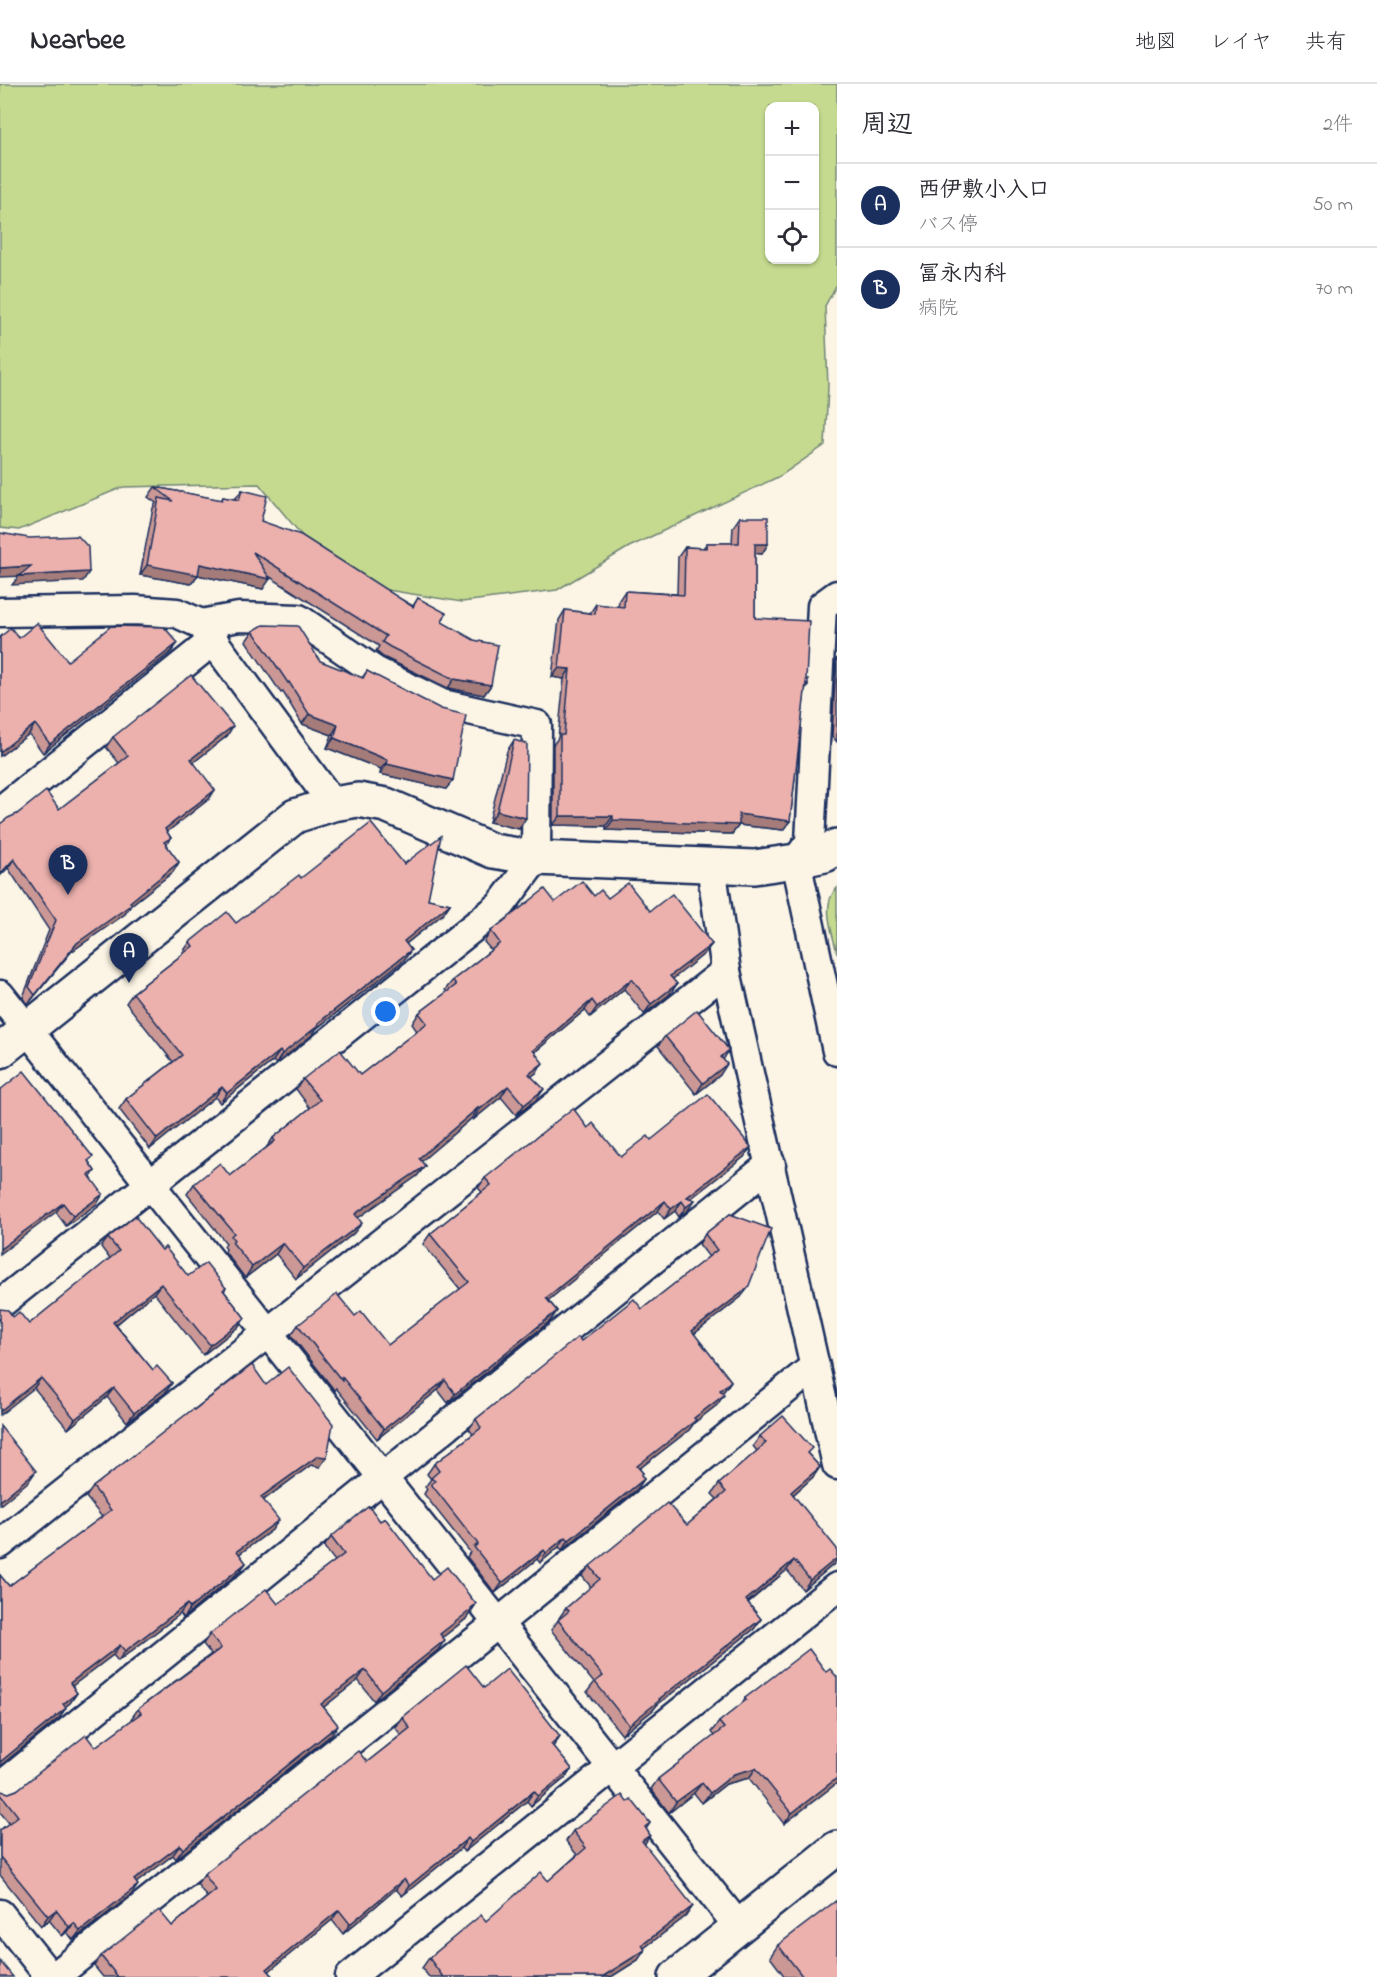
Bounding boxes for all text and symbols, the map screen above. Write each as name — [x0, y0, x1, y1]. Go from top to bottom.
text: Nearbee — [30, 21, 125, 62]
text: 地図 — [1135, 28, 1177, 58]
text: レイヤ — [1210, 28, 1272, 58]
text: 共有 — [1305, 28, 1347, 58]
map controls — [765, 102, 819, 264]
button: + — [765, 102, 819, 156]
text: 周辺 — [861, 107, 913, 145]
text: 2件 — [1323, 111, 1353, 140]
button: − — [765, 156, 819, 210]
text: 西伊敷小入口 — [918, 175, 1050, 207]
text: A — [874, 191, 887, 220]
text: 50 m — [1312, 191, 1353, 220]
button: locate — [765, 210, 819, 264]
text: バス停 — [918, 211, 978, 240]
text: 冨永内科 — [918, 259, 1006, 291]
text: B — [874, 275, 887, 304]
text: 70 m — [1316, 275, 1353, 304]
text: 病院 — [918, 295, 958, 324]
pin: B — [48, 846, 88, 895]
pin: A — [110, 934, 148, 983]
your location — [371, 997, 400, 1026]

